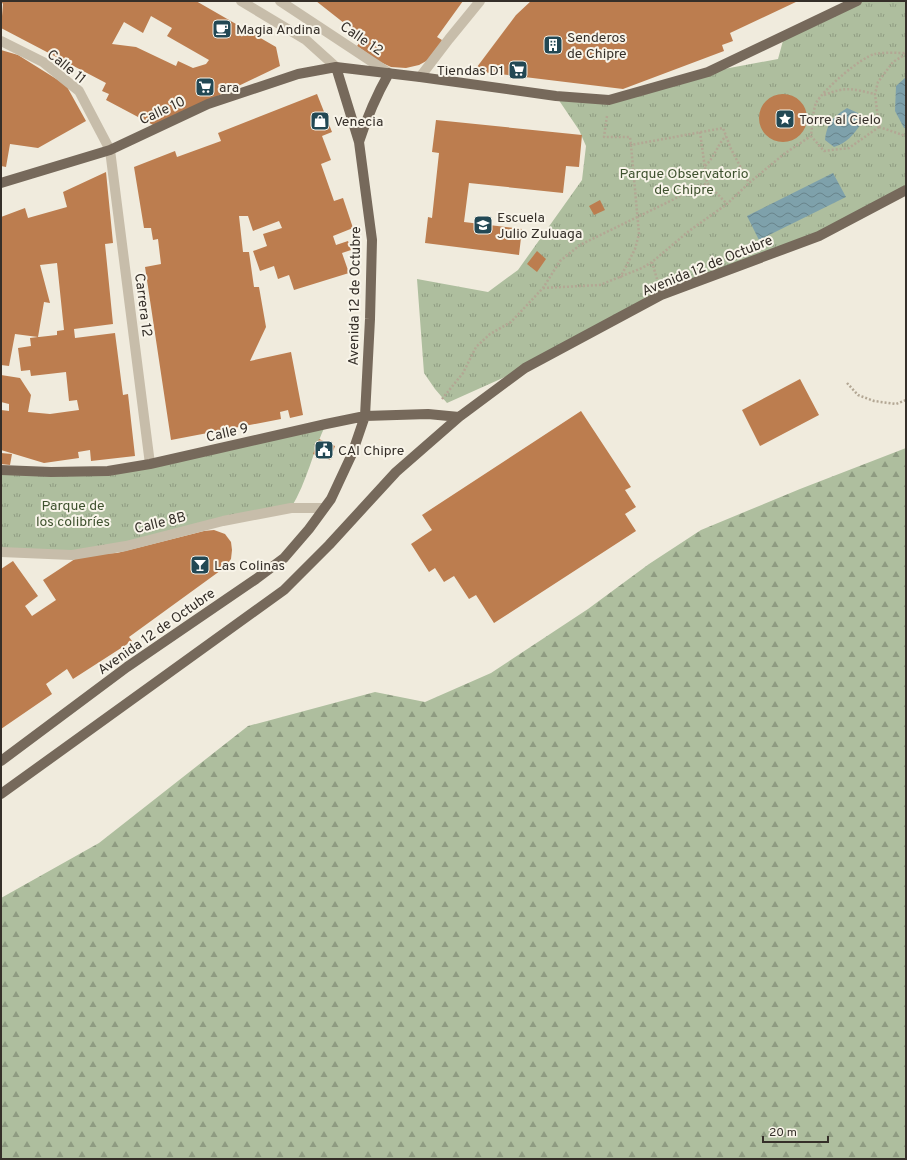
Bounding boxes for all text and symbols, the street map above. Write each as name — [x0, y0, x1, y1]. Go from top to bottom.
cafe icon: Magia Andina — [211, 18, 233, 40]
street label: Calle 12 — [336, 19, 386, 60]
place label: Magia Andina — [236, 22, 320, 39]
place label: Senderos de Chipre — [567, 30, 627, 63]
building icon: Senderos de Chipre — [542, 34, 564, 56]
street label: Calle 11 — [43, 46, 89, 88]
supermarket icon: Tiendas D1 — [507, 59, 529, 81]
place label: Tiendas D1 — [437, 63, 504, 80]
supermarket icon: ara — [194, 76, 216, 98]
place label: ara — [219, 80, 239, 97]
street label: Calle 10 — [137, 93, 188, 129]
place icon: Torre al Cielo — [774, 108, 796, 130]
shop icon: Venecia — [309, 110, 331, 132]
place label: Torre al Cielo — [799, 112, 881, 129]
place label: Venecia — [334, 114, 383, 131]
park label: Parque Observatorio de Chipre — [620, 166, 749, 199]
place label: Escuela Julio Zuluaga — [497, 210, 582, 243]
school or university icon: Escuela Julio Zuluaga — [472, 214, 494, 236]
street label: Avenida 12 de Octubre — [346, 226, 365, 366]
street label: Avenida 12 de Octubre — [640, 232, 775, 300]
street label: Carrera 12 — [130, 272, 155, 338]
street label: Calle 9 — [204, 420, 250, 447]
public building icon: CAI Chipre — [313, 439, 335, 461]
place label: CAI Chipre — [338, 443, 404, 460]
park label: Parque de los colibríes — [36, 498, 110, 531]
street label: Calle 8B — [133, 509, 188, 538]
bar icon: Las Colinas — [189, 554, 211, 576]
place label: Las Colinas — [214, 558, 285, 575]
street label: Avenida 12 de Octubre — [95, 585, 219, 679]
scale bar — [763, 1118, 828, 1144]
text: 20 m — [769, 1125, 797, 1141]

